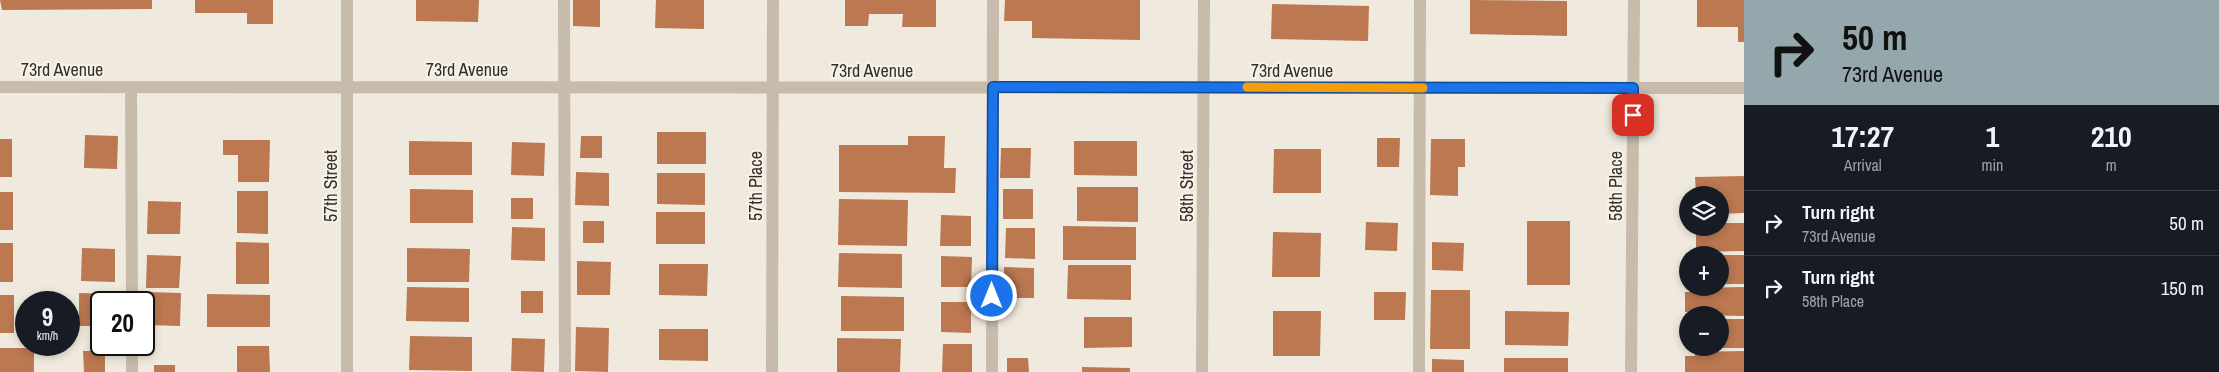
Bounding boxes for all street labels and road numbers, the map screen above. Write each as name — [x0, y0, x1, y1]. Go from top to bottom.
street label: 73rd Avenue — [21, 57, 103, 82]
street label: 73rd Avenue — [426, 57, 508, 82]
street label: 73rd Avenue — [831, 58, 913, 83]
street label: 73rd Avenue — [1251, 58, 1333, 83]
street label: 57th Street — [318, 150, 343, 222]
street label: 58th Street — [1174, 150, 1199, 222]
street label: 57th Place — [743, 151, 768, 221]
street label: 58th Place — [1603, 151, 1628, 221]

